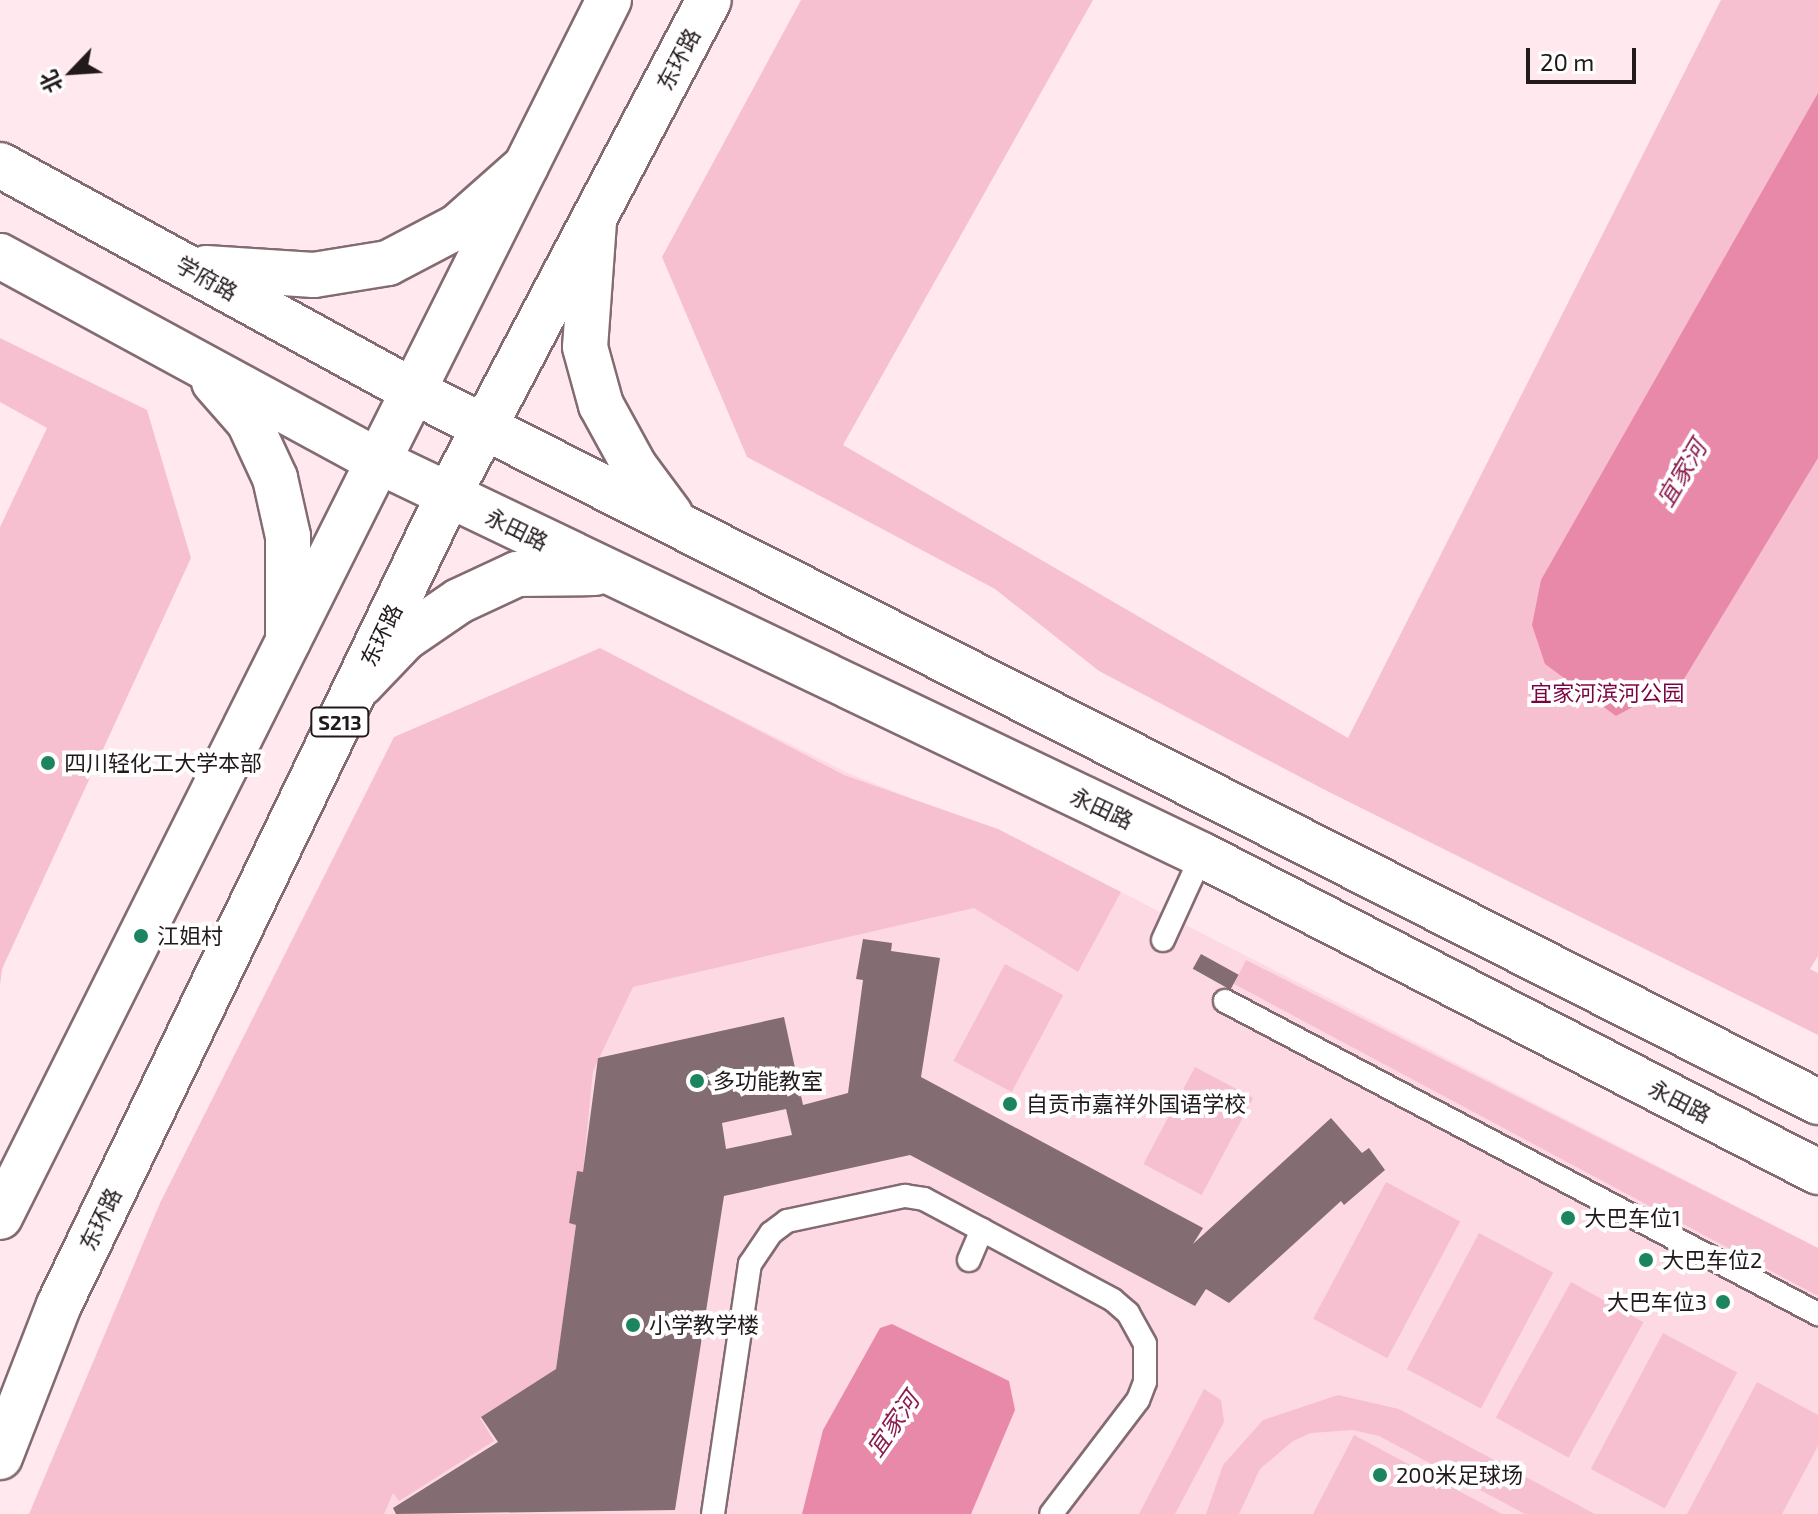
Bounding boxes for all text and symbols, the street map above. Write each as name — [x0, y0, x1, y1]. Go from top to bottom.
street label: 东环路 — [651, 24, 705, 94]
north arrow — [32, 32, 112, 112]
scale bar — [1530, 32, 1640, 82]
text: 20 m — [1540, 47, 1594, 76]
text: 北 — [34, 67, 67, 98]
street label: 学府路 — [172, 250, 242, 306]
water label: 宜家河 — [1650, 435, 1712, 511]
street label: 永田路 — [482, 503, 552, 555]
street label: 东环路 — [355, 600, 407, 670]
park label: 宜家河滨河公园 — [1530, 680, 1684, 706]
road number: S213 — [310, 706, 370, 738]
place label: 四川轻化工大学本部 — [64, 750, 262, 776]
marker: 四川轻化工大学本部 — [39, 754, 57, 772]
street label: 永田路 — [1067, 782, 1137, 834]
place label: 江姐村 — [157, 923, 223, 949]
marker: 江姐村 — [132, 927, 150, 945]
place label: 多功能教室 — [713, 1068, 823, 1094]
marker: 多功能教室 — [688, 1072, 706, 1090]
street label: 永田路 — [1645, 1074, 1715, 1128]
place label: 自贡市嘉祥外国语学校 — [1026, 1091, 1246, 1117]
marker: 自贡市嘉祥外国语学校 — [1001, 1095, 1019, 1113]
street label: 东环路 — [74, 1184, 126, 1254]
place label: 大巴车位1 — [1584, 1205, 1681, 1231]
marker: 大巴车位1 — [1559, 1209, 1577, 1227]
place label: 大巴车位2 — [1662, 1247, 1762, 1273]
marker: 大巴车位2 — [1637, 1251, 1655, 1269]
place label: 大巴车位3 — [1607, 1289, 1707, 1315]
marker: 大巴车位3 — [1714, 1293, 1732, 1311]
place label: 小学教学楼 — [649, 1312, 759, 1338]
marker: 小学教学楼 — [624, 1316, 642, 1334]
water label: 宜家河 — [860, 1386, 924, 1462]
place label: 200米足球场 — [1396, 1462, 1523, 1488]
marker: 200米足球场 — [1371, 1466, 1389, 1484]

